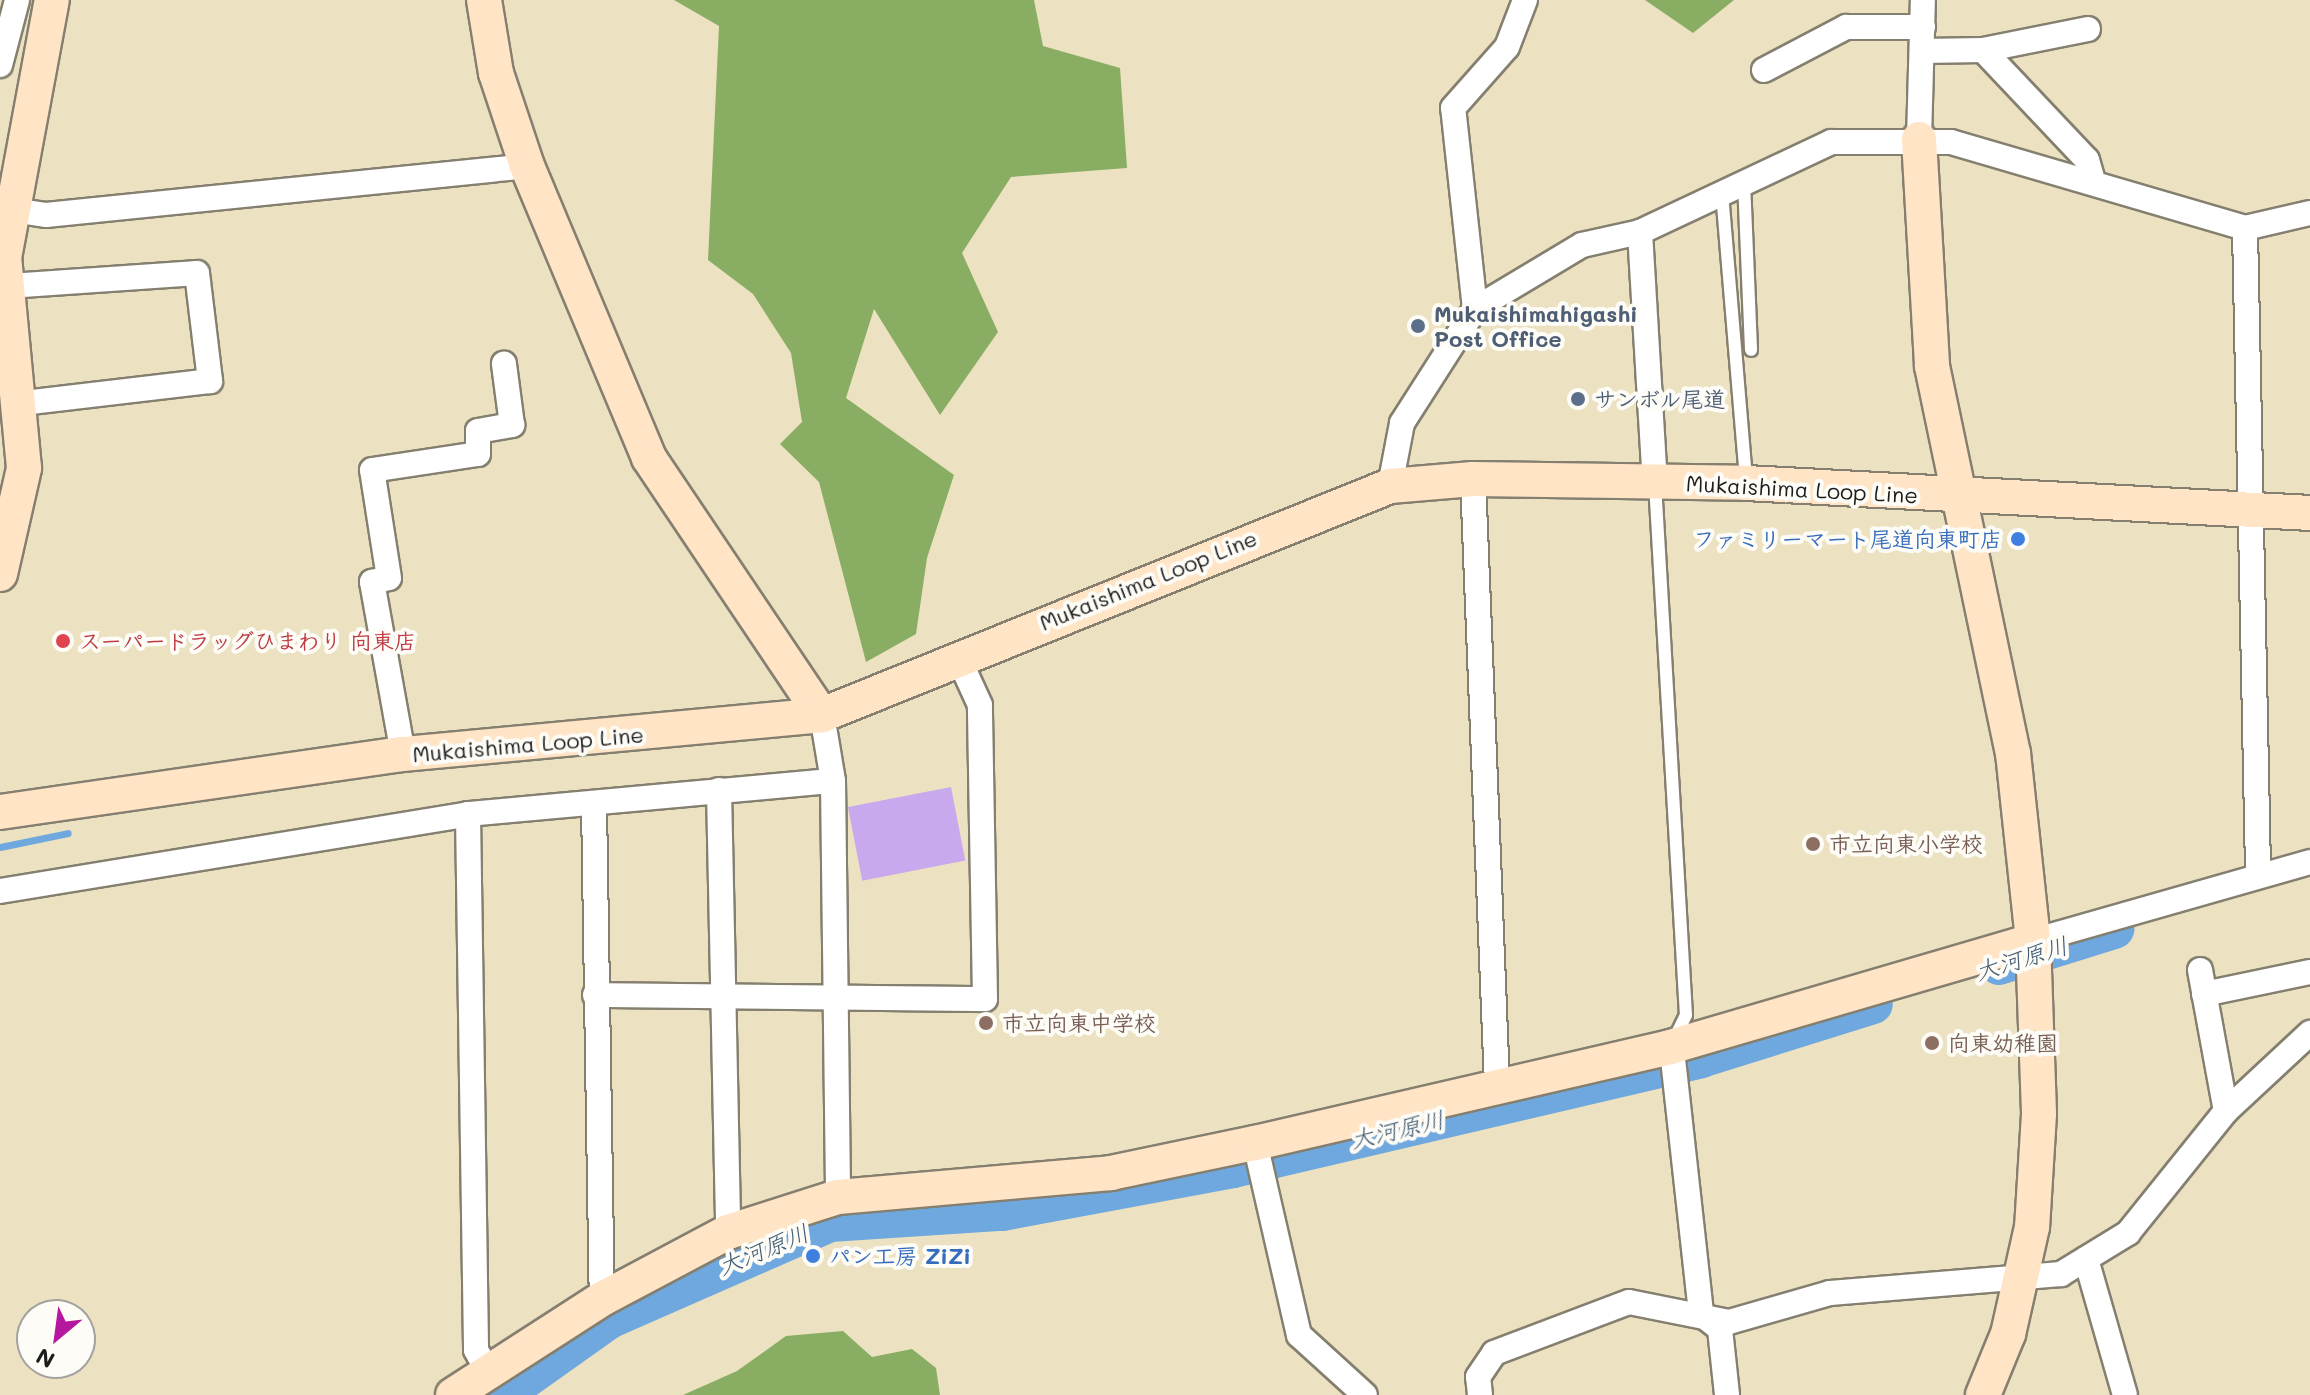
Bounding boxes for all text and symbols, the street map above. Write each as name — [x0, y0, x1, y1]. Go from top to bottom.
place label: Mukaishimahigashi Post Office — [1434, 300, 1638, 352]
marker: Mukaishimahigashi Post Office — [1409, 317, 1427, 335]
place label: サンボル尾道 — [1594, 386, 1726, 412]
marker: サンボル尾道 — [1569, 390, 1587, 408]
street label: Mukaishima Loop Line — [1685, 470, 1919, 508]
street label: Mukaishima Loop Line — [1035, 524, 1261, 636]
place label: ファミリーマート尾道向東町店 — [1694, 526, 2002, 552]
marker: ファミリーマート尾道向東町店 — [2009, 530, 2027, 548]
place label: スーパードラッグひまわり 向東店 — [79, 628, 416, 654]
marker: スーパードラッグひまわり 向東店 — [54, 632, 72, 650]
street label: Mukaishima Loop Line — [411, 721, 645, 767]
place label: 市立向東小学校 — [1829, 831, 1983, 857]
marker: 市立向東小学校 — [1804, 835, 1822, 853]
water label: 大河原川 — [1971, 930, 2071, 986]
place label: 市立向東中学校 — [1002, 1010, 1156, 1036]
marker: 市立向東中学校 — [977, 1014, 995, 1032]
place label: 向東幼稚園 — [1948, 1030, 2058, 1056]
marker: 向東幼稚園 — [1923, 1034, 1941, 1052]
water label: 大河原川 — [1347, 1104, 1447, 1154]
water label: 大河原川 — [713, 1218, 813, 1280]
place label: パン工房 ZiZi — [829, 1243, 971, 1269]
marker: パン工房 ZiZi — [804, 1247, 822, 1265]
north arrow — [16, 1299, 96, 1379]
text: N — [31, 1342, 59, 1375]

